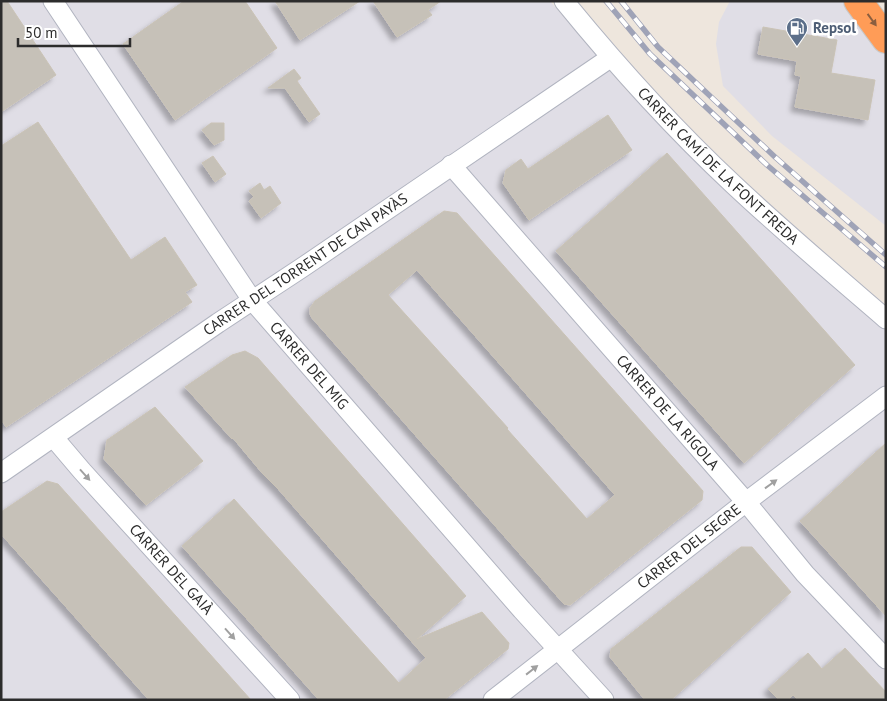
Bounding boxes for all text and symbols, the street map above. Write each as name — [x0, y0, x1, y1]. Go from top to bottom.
one-way arrow — [867, 14, 877, 27]
scale bar — [18, 15, 130, 47]
fuel station icon: Repsol — [785, 16, 809, 47]
place label: Repsol — [813, 18, 856, 37]
text: 50 m — [25, 23, 58, 42]
street label: CARRER CAMÍ DE LA FONT FREDA — [634, 83, 803, 248]
street label: CARRER DEL TORRENT DE CAN PAYÀS — [199, 189, 411, 339]
street label: CARRER DEL MIG — [266, 317, 353, 413]
street label: CARRER DE LA RIGOLA — [612, 351, 724, 474]
one-way arrow — [79, 468, 91, 480]
one-way arrow — [764, 479, 777, 490]
street label: CARRER DEL SEGRE — [633, 500, 745, 593]
street label: CARRER DEL GAIÀ — [126, 520, 218, 618]
one-way arrow — [224, 628, 236, 640]
one-way arrow — [525, 664, 538, 675]

